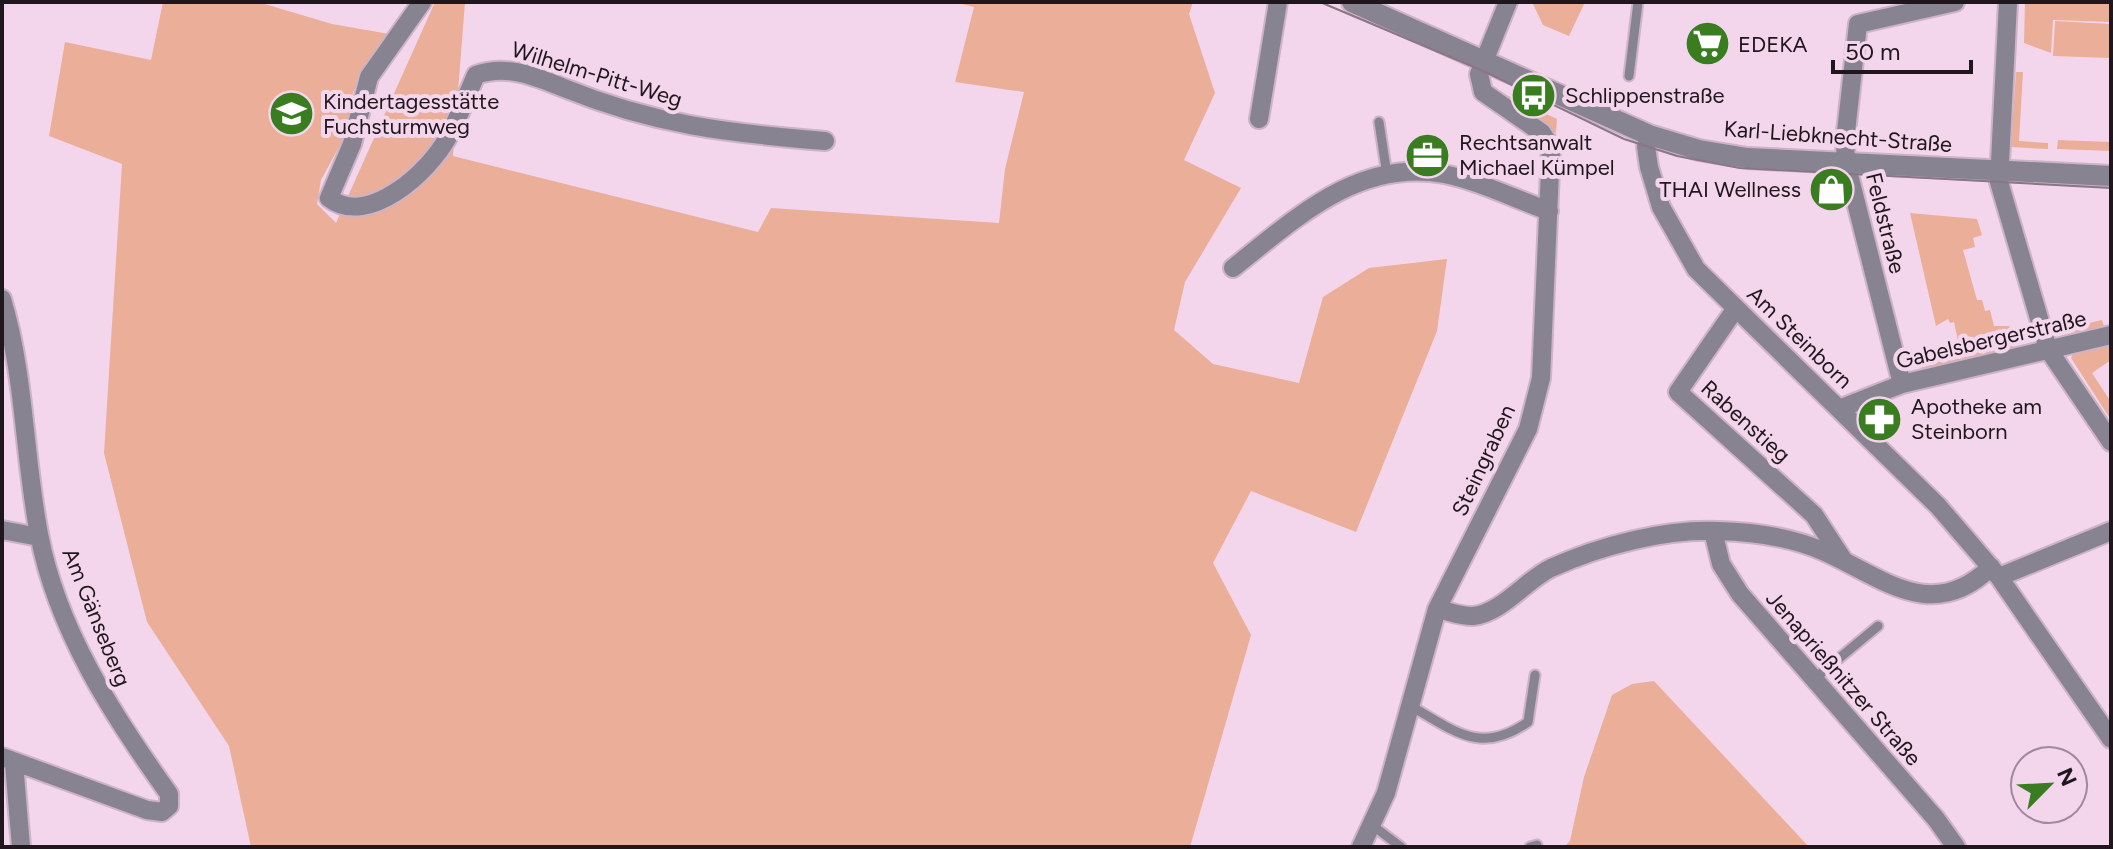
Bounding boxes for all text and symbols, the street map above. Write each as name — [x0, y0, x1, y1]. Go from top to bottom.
supermarket icon: EDEKA — [1683, 20, 1731, 68]
scale bar — [1833, 24, 1971, 74]
place label: EDEKA — [1738, 31, 1808, 58]
street label: Wilhelm-Pitt-Weg — [508, 36, 685, 113]
text: 50 m — [1845, 37, 1901, 66]
bus stop icon: Schlippenstraße — [1510, 71, 1558, 119]
place label: Schlippenstraße — [1565, 82, 1725, 109]
place label: Kindertagesstätte Fuchsturmweg — [323, 88, 499, 140]
school or university icon: Kindertagesstätte Fuchsturmweg — [268, 90, 316, 138]
street label: Karl-Liebknecht-Straße — [1723, 115, 1953, 158]
place label: Rechtsanwalt Michael Kümpel — [1459, 129, 1615, 181]
office icon: Rechtsanwalt Michael Kümpel — [1404, 131, 1452, 179]
shop icon: THAI Wellness — [1808, 165, 1856, 213]
street label: Feldstraße — [1860, 170, 1911, 276]
place label: THAI Wellness — [1659, 176, 1801, 203]
street label: Am Steinborn — [1742, 281, 1858, 394]
street label: Gabelsbergerstraße — [1893, 304, 2089, 374]
street label: Rabenstieg — [1695, 374, 1796, 468]
place label: Apotheke am Steinborn — [1911, 393, 2042, 445]
pharmacy icon: Apotheke am Steinborn — [1856, 395, 1904, 443]
street label: Steingraben — [1446, 400, 1521, 520]
street label: Am Gänseberg — [57, 544, 137, 690]
street label: Jenaprießnitzer Straße — [1760, 585, 1927, 771]
north arrow — [2009, 745, 2089, 825]
text: N — [2051, 764, 2083, 790]

